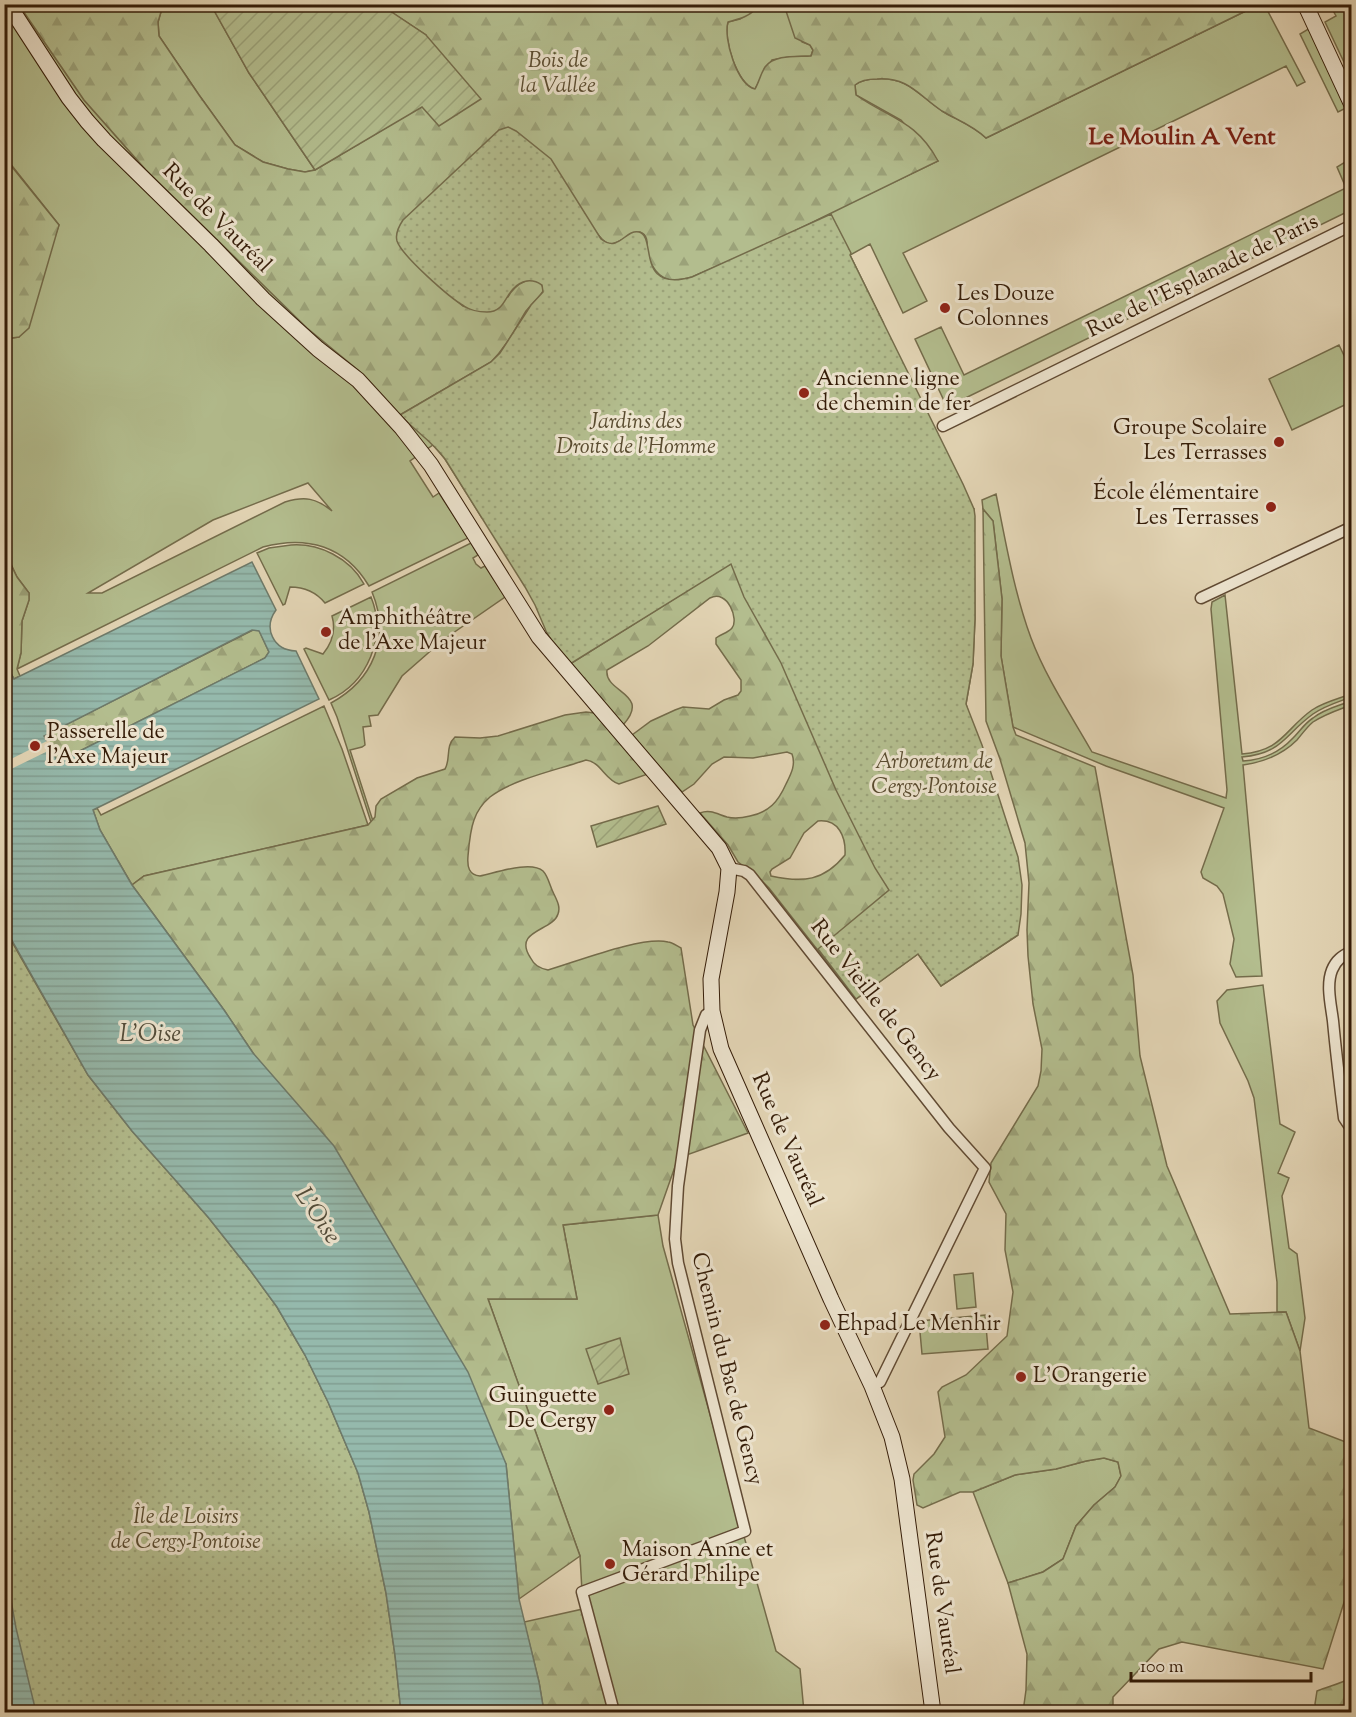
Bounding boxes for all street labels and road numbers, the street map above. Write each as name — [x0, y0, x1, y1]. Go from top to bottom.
street label: Rue de Vauréal — [154, 157, 278, 281]
street label: Rue de l'Esplanade de Paris — [1082, 207, 1324, 347]
street label: Rue Vieille de Gency — [802, 913, 948, 1089]
street label: Rue de Vauréal — [742, 1068, 830, 1212]
street label: Chemin du Bac de Gency — [682, 1249, 770, 1489]
street label: Rue de Vauréal — [915, 1530, 967, 1676]

